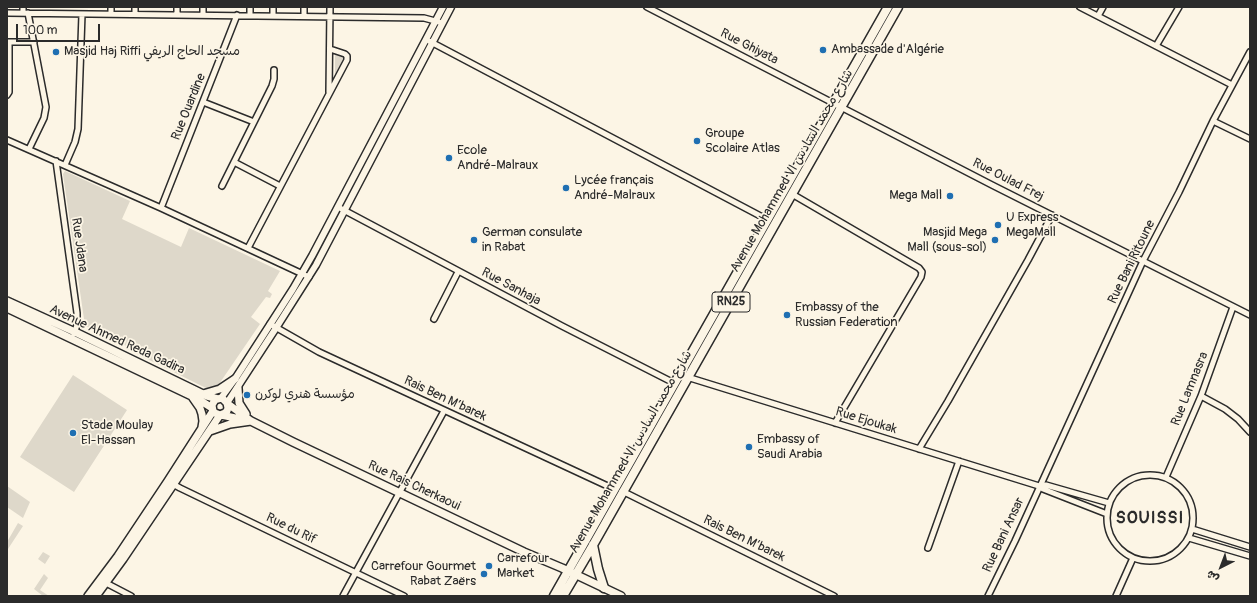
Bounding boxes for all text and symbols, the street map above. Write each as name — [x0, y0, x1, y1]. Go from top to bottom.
scale bar — [18, 16, 102, 42]
text: 100 m — [23, 23, 57, 38]
street label: Rue Ghiyata — [717, 26, 781, 68]
place label: Ambassade d'Algérie — [831, 42, 944, 58]
place label: Masjid Haj Riffi مسجد الحاج الريفي — [64, 44, 240, 60]
marker: Ambassade d'Algérie — [818, 45, 828, 55]
marker: Masjid Haj Riffi مسجد الحاج الريفي — [51, 47, 61, 57]
street label: Avenue Mohammed VI شارع محمد السادس — [727, 67, 857, 275]
street label: Rue Ouardine — [168, 71, 210, 143]
place label: Groupe Scolaire Atlas — [705, 126, 780, 157]
marker: Groupe Scolaire Atlas — [692, 136, 702, 146]
place label: Ecole André-Malraux — [457, 143, 538, 174]
marker: Ecole André-Malraux — [444, 153, 454, 163]
street label: Rue Oulad Frej — [970, 155, 1046, 205]
place label: Lycée français André-Malraux — [574, 173, 655, 204]
marker: Lycée français André-Malraux — [561, 183, 571, 193]
place label: Mega Mall — [889, 188, 942, 204]
marker: Mega Mall — [945, 191, 955, 201]
place label: U Express MegaMall — [1006, 210, 1059, 241]
street label: Rue Jdana — [67, 217, 91, 273]
street label: Rue Bani Ritoune — [1105, 218, 1159, 306]
marker: U Express MegaMall — [993, 220, 1003, 230]
place label: German consulate in Rabat — [482, 225, 582, 256]
place label: Masjid Mega Mall (sous-sol) — [907, 225, 987, 256]
marker: German consulate in Rabat — [469, 235, 479, 245]
marker: Masjid Mega Mall (sous-sol) — [990, 235, 1000, 245]
street label: Rue Sanhaja — [479, 265, 543, 309]
road number: RN25 — [712, 292, 750, 312]
place label: Embassy of the Russian Federation — [795, 300, 898, 331]
street label: Avenue Ahmed Reda Gadira — [47, 302, 187, 378]
marker: Embassy of the Russian Federation — [782, 310, 792, 320]
street label: Avenue Mohammed VI شارع محمد السادس — [566, 348, 696, 556]
street label: Rue Lamnasra — [1168, 350, 1212, 428]
street label: Rais Ben M’barek — [401, 373, 489, 425]
place label: مؤسسة هنري لوكرن — [255, 387, 355, 403]
marker: مؤسسة هنري لوكرن — [242, 390, 252, 400]
street label: Rue Ejoukak — [833, 404, 899, 438]
place label: Stade Moulay El-Hassan — [81, 418, 153, 449]
marker: Stade Moulay El-Hassan — [68, 428, 78, 438]
place label: Embassy of Saudi Arabia — [757, 432, 822, 463]
marker: Embassy of Saudi Arabia — [744, 442, 754, 452]
street label: Rue Rais Cherkaoui — [365, 458, 463, 514]
street label: Rue Bani Ansar — [980, 495, 1028, 575]
district label: SOUISSI — [1116, 509, 1184, 529]
street label: Rue du Rif — [263, 510, 319, 548]
street label: Rais Ben M’barek — [700, 512, 788, 566]
north arrow — [1201, 547, 1241, 587]
place label: Carrefour Market — [497, 551, 549, 582]
place label: Carrefour Gourmet Rabat Zaërs — [371, 559, 476, 590]
marker: Carrefour Market — [484, 561, 494, 571]
text: ش — [1204, 567, 1221, 585]
marker: Carrefour Gourmet Rabat Zaërs — [479, 569, 489, 579]

